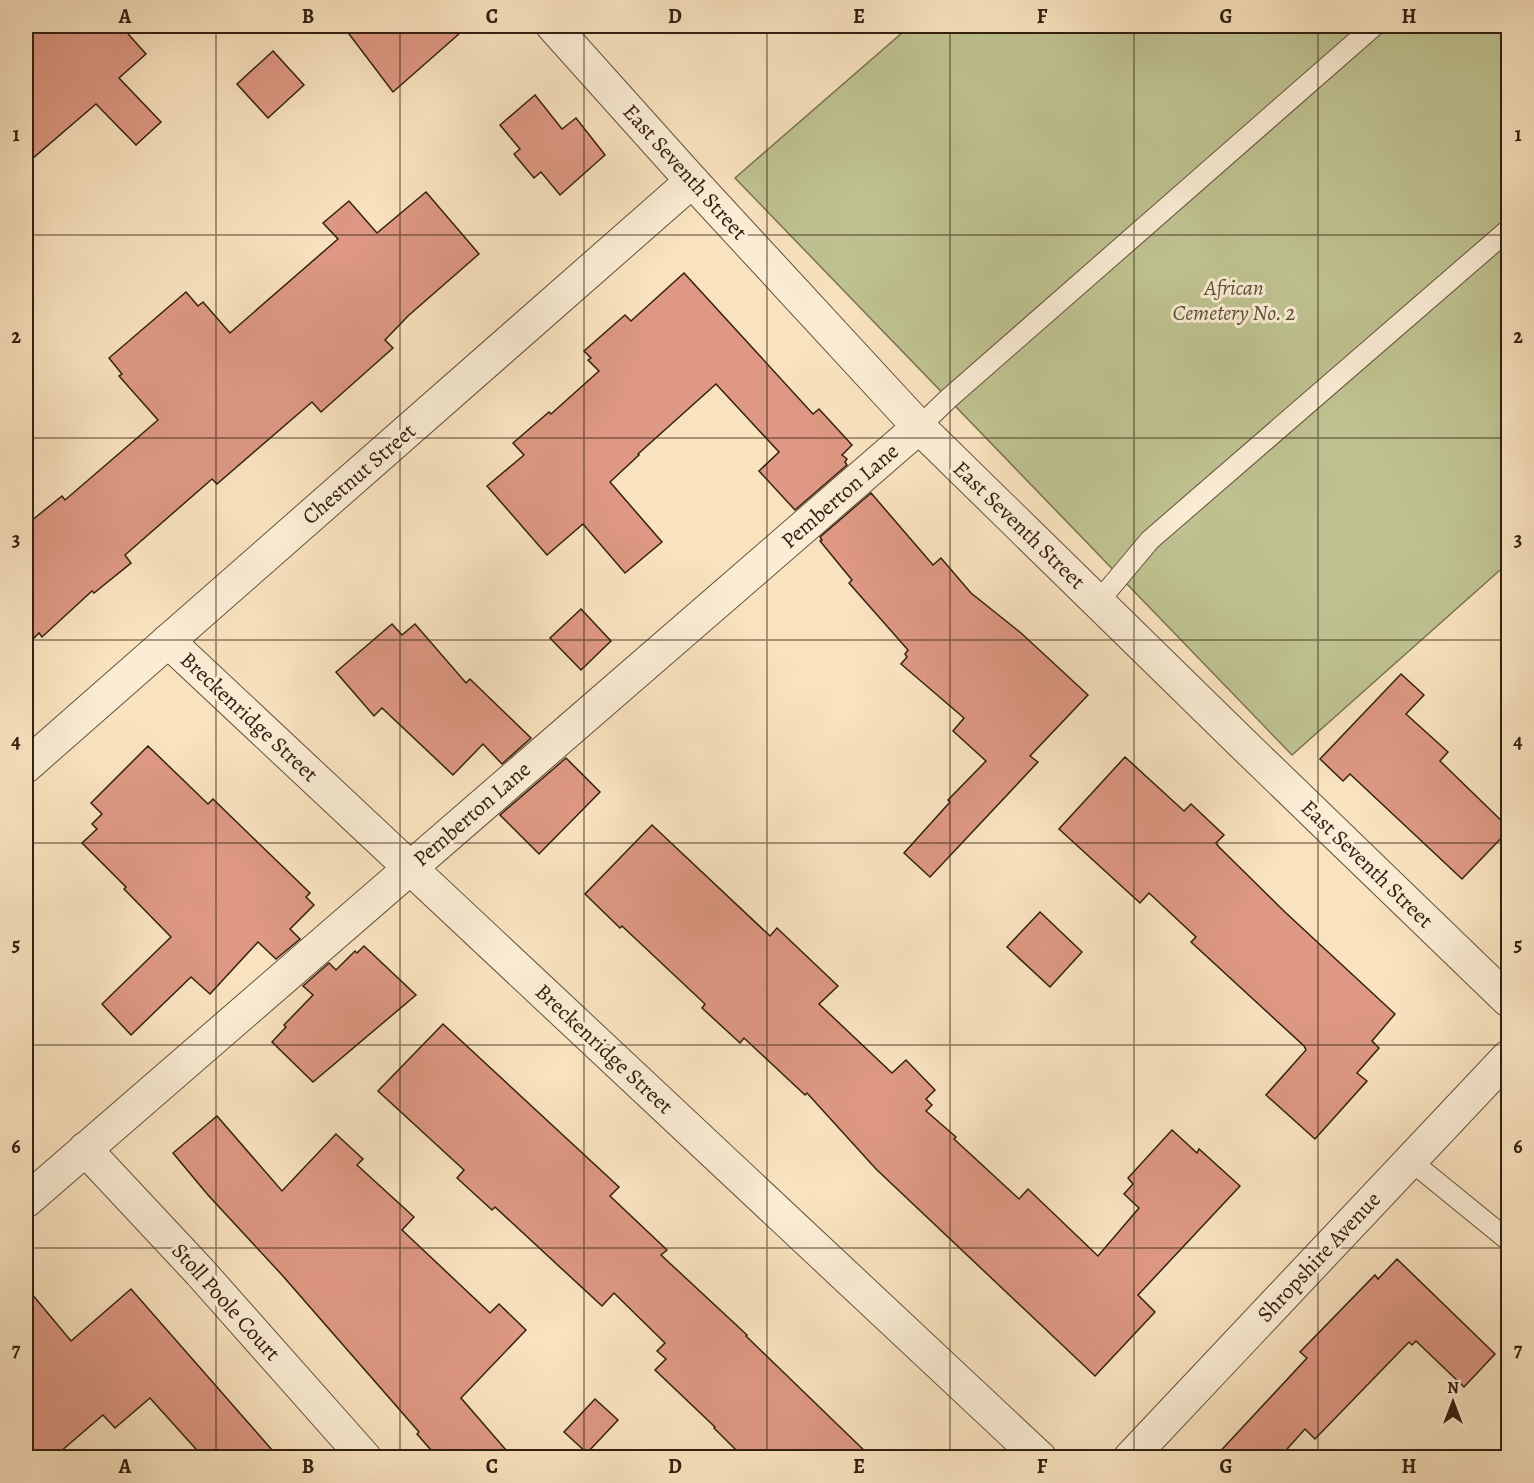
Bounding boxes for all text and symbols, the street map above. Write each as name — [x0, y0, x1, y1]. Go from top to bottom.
text: A — [118, 3, 132, 30]
text: B — [302, 3, 314, 30]
text: C — [486, 3, 498, 30]
text: D — [668, 3, 682, 30]
text: E — [853, 3, 865, 30]
text: F — [1037, 3, 1048, 30]
text: G — [1219, 3, 1233, 30]
text: H — [1402, 3, 1417, 30]
street label: East Seventh Street — [616, 98, 754, 246]
text: 1 — [12, 121, 20, 148]
text: 1 — [1514, 121, 1522, 148]
park label: African Cemetery No. 2 — [1172, 273, 1296, 328]
text: 2 — [11, 323, 21, 350]
text: 2 — [1513, 323, 1523, 350]
street label: Chestnut Street — [296, 416, 422, 532]
street label: Pemberton Lane — [775, 437, 905, 555]
street label: East Seventh Street — [946, 454, 1092, 596]
text: 3 — [12, 526, 20, 553]
text: 3 — [1514, 526, 1522, 553]
street label: Breckenridge Street — [173, 645, 325, 789]
text: 4 — [11, 728, 21, 755]
text: 4 — [1513, 728, 1523, 755]
street label: Pemberton Lane — [407, 755, 537, 873]
street label: East Seventh Street — [1294, 793, 1440, 935]
text: 5 — [12, 931, 20, 958]
text: 5 — [1514, 931, 1522, 958]
street label: Breckenridge Street — [528, 977, 680, 1121]
text: 6 — [11, 1133, 21, 1160]
text: 6 — [1513, 1133, 1523, 1160]
street label: Shropshire Avenue — [1251, 1185, 1387, 1329]
street label: Stoll Poole Court — [165, 1236, 287, 1368]
text: 7 — [12, 1336, 21, 1363]
text: 7 — [1514, 1336, 1523, 1363]
north arrow — [1423, 1372, 1483, 1432]
text: N — [1447, 1377, 1459, 1399]
text: A — [118, 1453, 132, 1480]
text: B — [302, 1453, 314, 1480]
text: C — [486, 1453, 498, 1480]
text: D — [668, 1453, 682, 1480]
text: E — [853, 1453, 865, 1480]
text: F — [1037, 1453, 1048, 1480]
text: G — [1219, 1453, 1233, 1480]
text: H — [1402, 1453, 1417, 1480]

